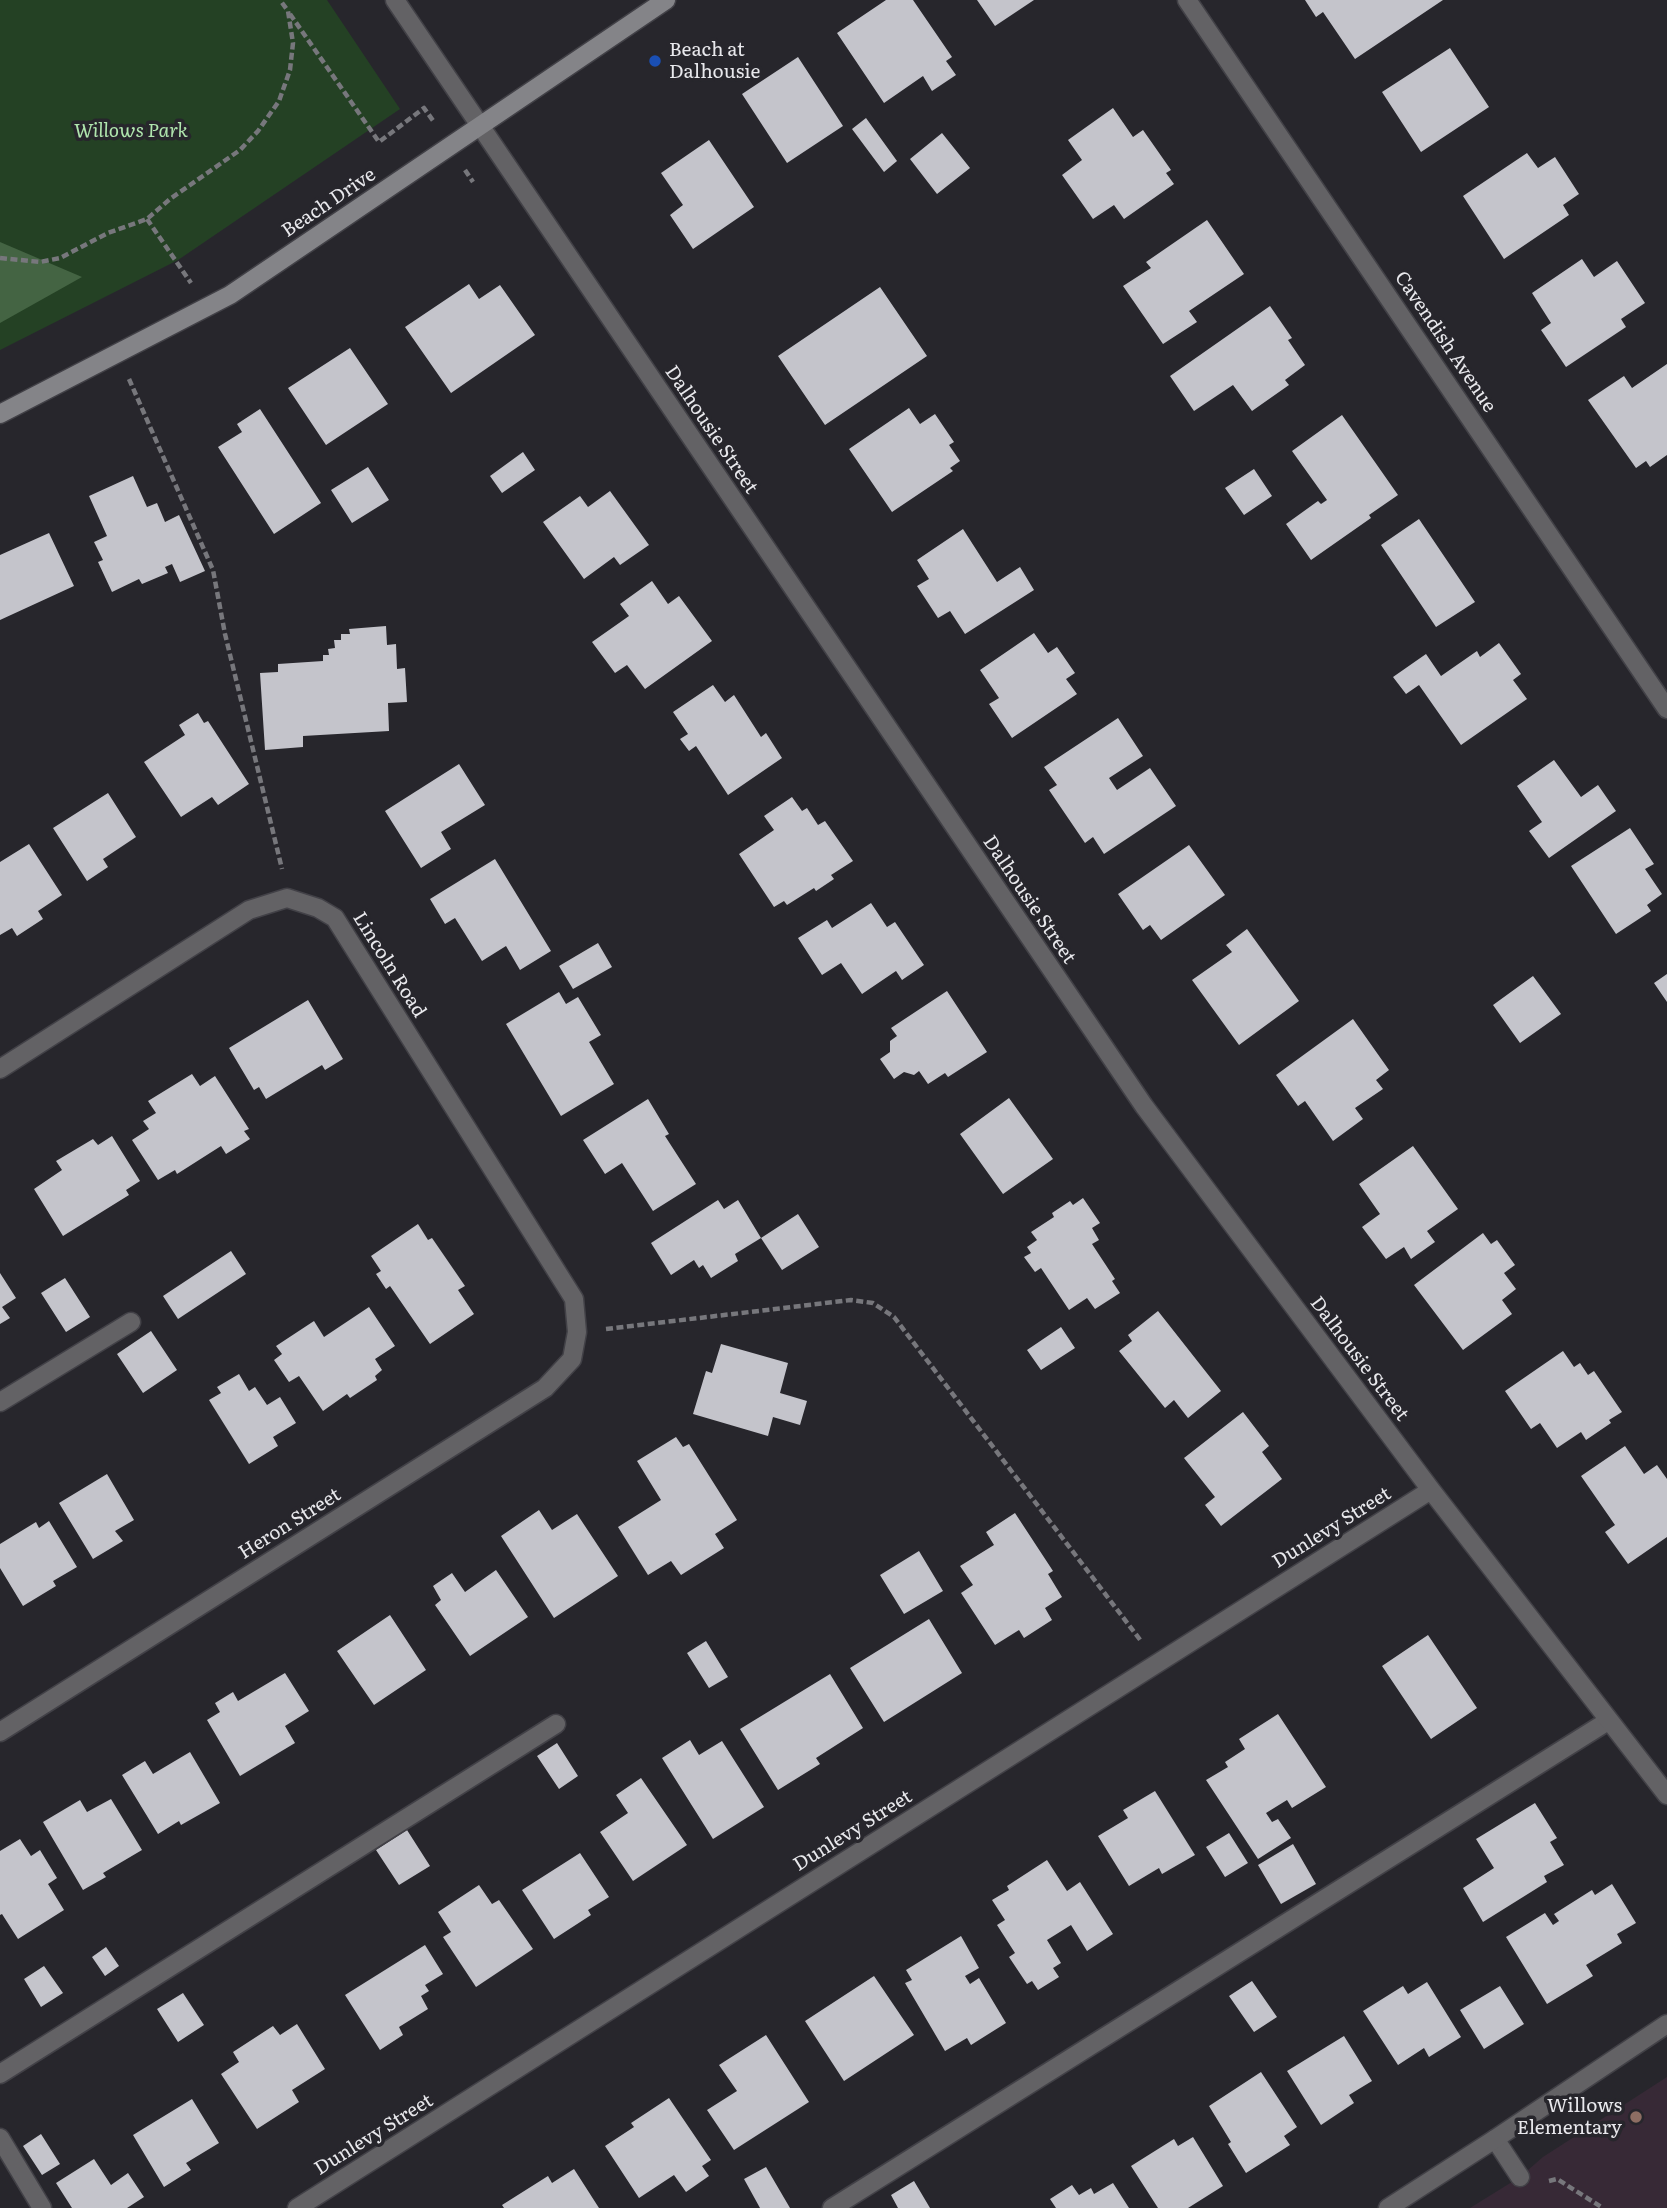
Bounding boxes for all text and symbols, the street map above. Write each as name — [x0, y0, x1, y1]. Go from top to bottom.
place label: Beach at Dalhousie — [669, 39, 760, 83]
marker: Beach at Dalhousie — [647, 53, 663, 69]
park label: Willows Park — [74, 120, 188, 142]
street label: Beach Drive — [278, 163, 380, 243]
street label: Cavendish Avenue — [1389, 267, 1501, 417]
street label: Dalhousie Street — [660, 362, 762, 498]
street label: Dalhousie Street — [978, 832, 1080, 968]
street label: Lincoln Road — [348, 908, 430, 1022]
street label: Dalhousie Street — [1305, 1292, 1413, 1426]
street label: Dunlevy Street — [1269, 1482, 1395, 1574]
street label: Heron Street — [235, 1484, 345, 1564]
street label: Dunlevy Street — [790, 1785, 916, 1877]
street label: Dunlevy Street — [311, 2089, 437, 2181]
place label: Willows Elementary — [1517, 2095, 1622, 2139]
marker: Willows Elementary — [1628, 2109, 1644, 2125]

